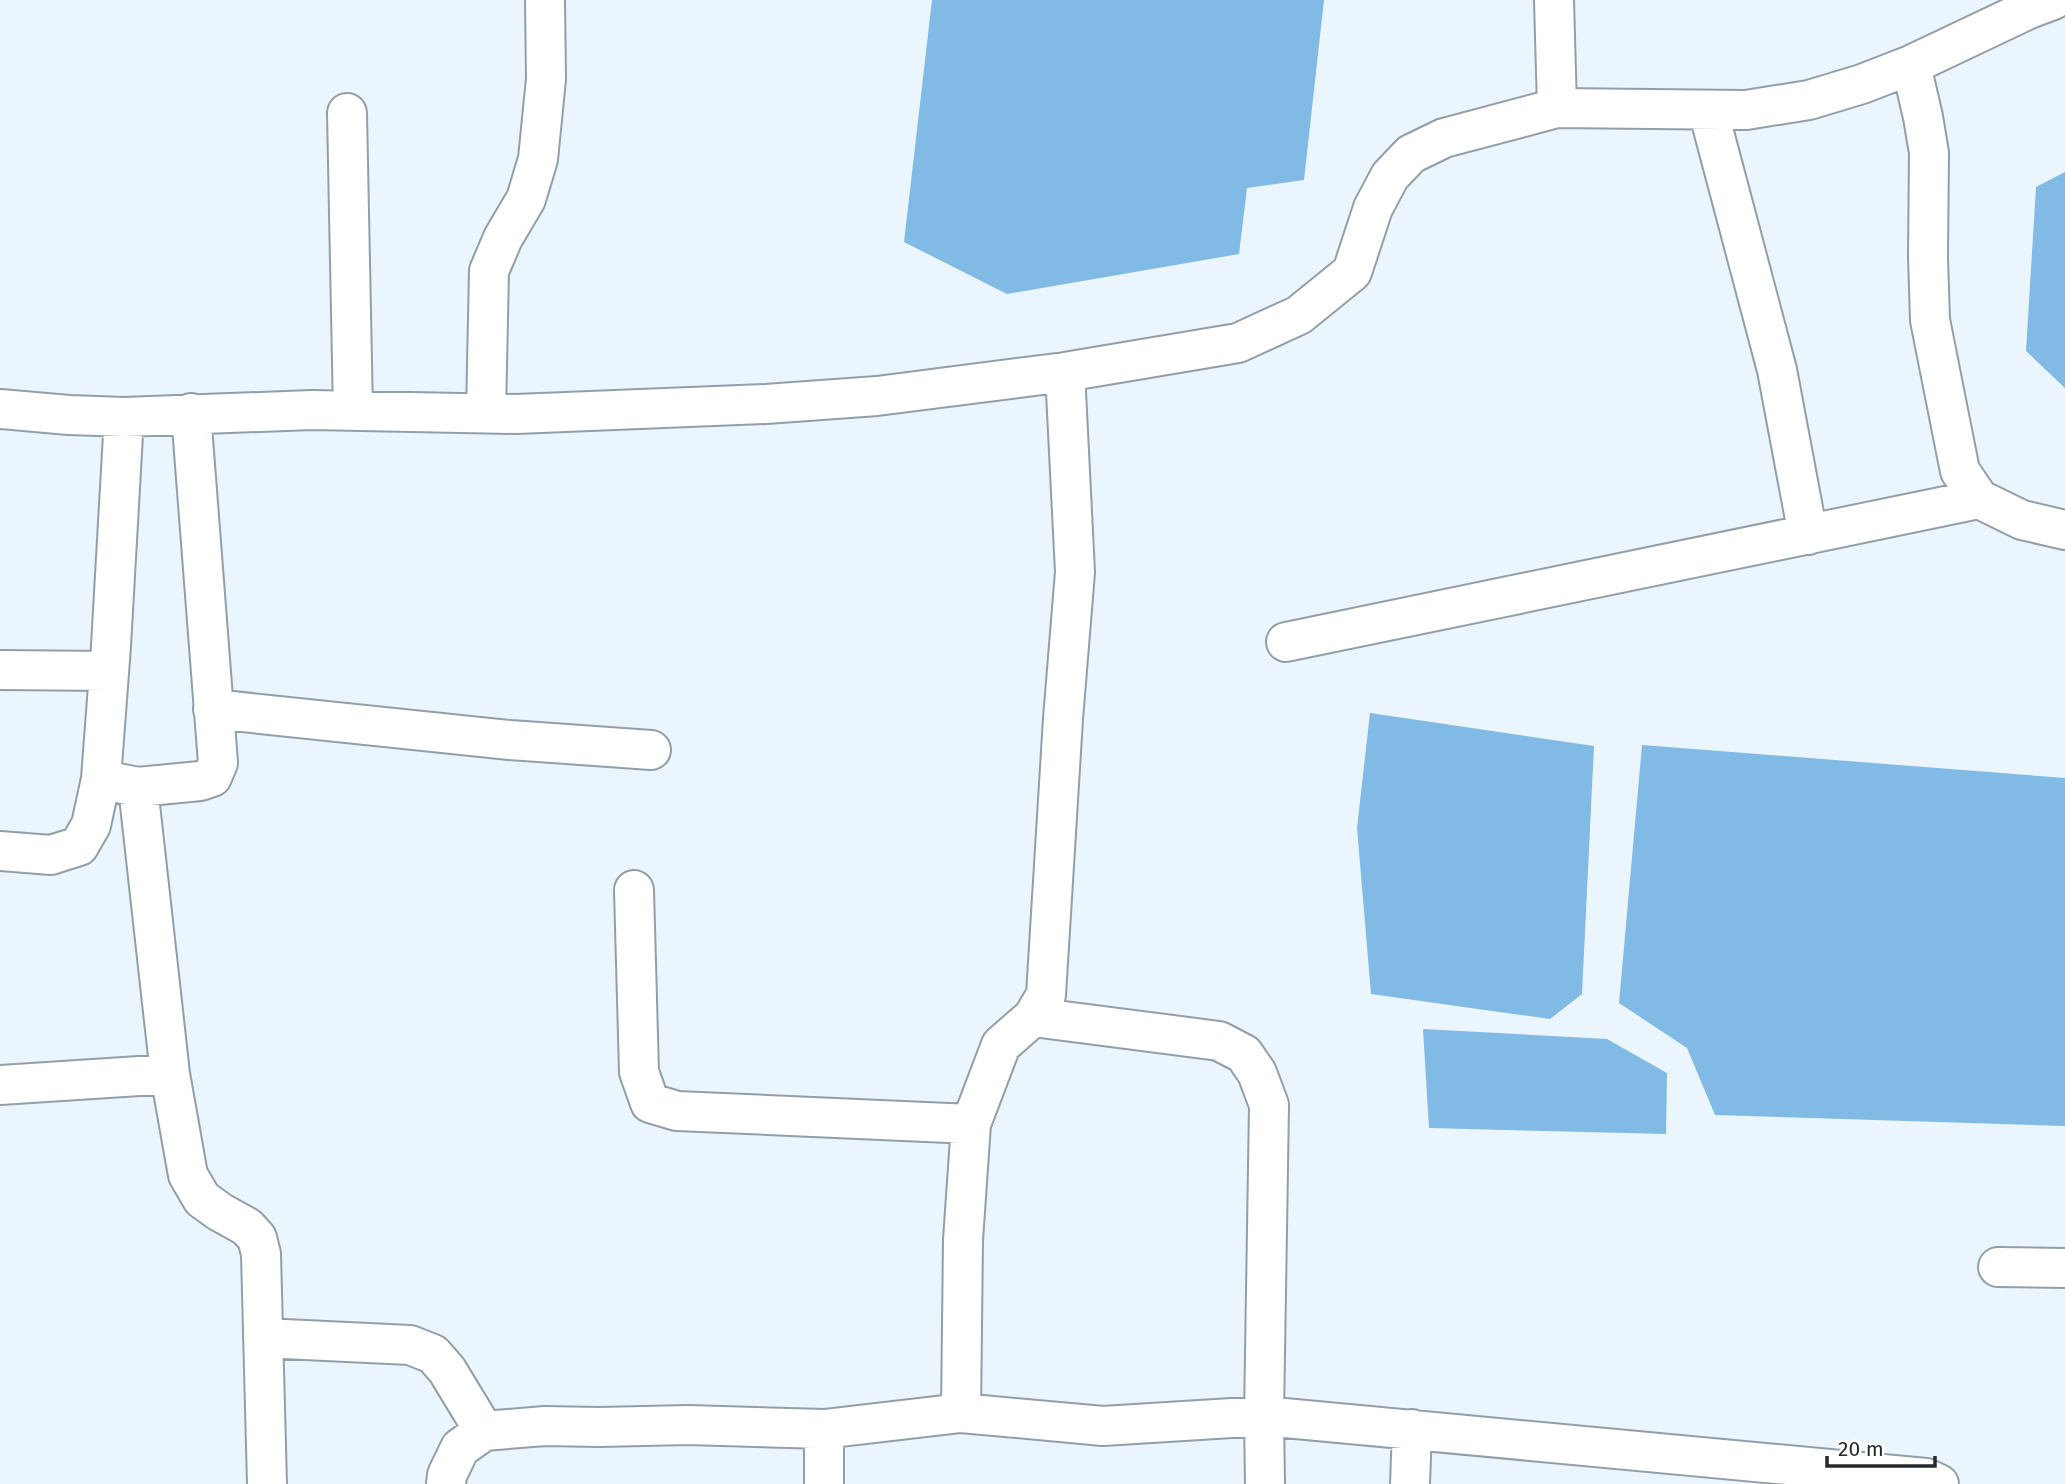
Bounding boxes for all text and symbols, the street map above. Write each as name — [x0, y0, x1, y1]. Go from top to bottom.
scale bar — [1827, 1424, 1936, 1468]
text: 20 m — [1838, 1436, 1884, 1462]

